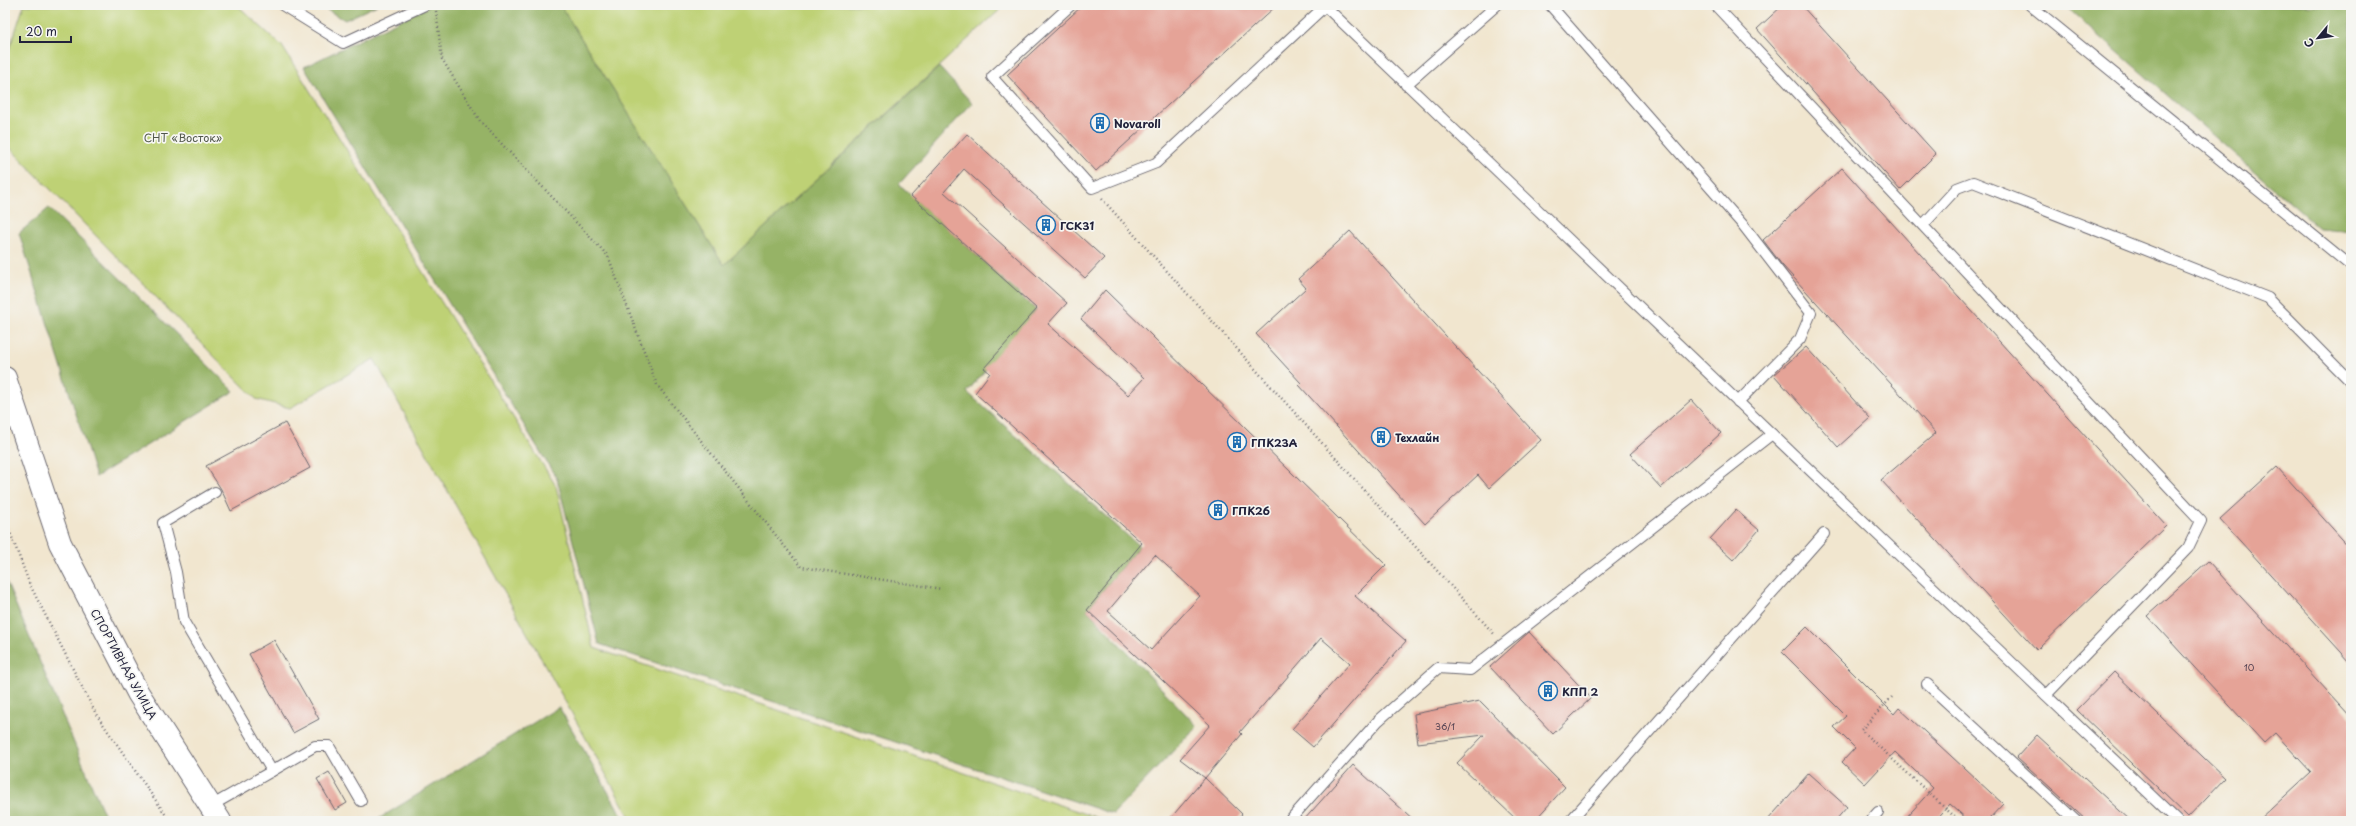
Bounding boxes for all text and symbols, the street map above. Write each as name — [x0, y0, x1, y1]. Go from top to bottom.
scale bar — [20, 18, 71, 44]
north arrow — [2298, 18, 2338, 58]
text: 20 m — [26, 22, 57, 40]
text: С — [2299, 35, 2318, 51]
building icon: Novaroll — [1089, 112, 1111, 134]
place label: Novaroll — [1114, 115, 1161, 132]
park label: СНТ «Восток» — [144, 129, 222, 146]
building icon: ГСК31 — [1035, 214, 1057, 236]
place label: ГСК31 — [1060, 217, 1094, 234]
building icon: Техлайн — [1370, 426, 1392, 448]
place label: Техлайн — [1395, 429, 1439, 446]
building icon: ГПК23А — [1226, 431, 1248, 453]
place label: ГПК23А — [1251, 434, 1298, 451]
building icon: ГПК26 — [1207, 499, 1229, 521]
place label: ГПК26 — [1232, 502, 1270, 519]
street label: СПОРТИВНАЯ УЛИЦА — [86, 606, 162, 723]
house number: 10 — [2244, 660, 2255, 674]
building icon: КПП 2 — [1537, 680, 1559, 702]
place label: КПП 2 — [1562, 683, 1598, 700]
house number: 36/1 — [1435, 719, 1455, 733]

